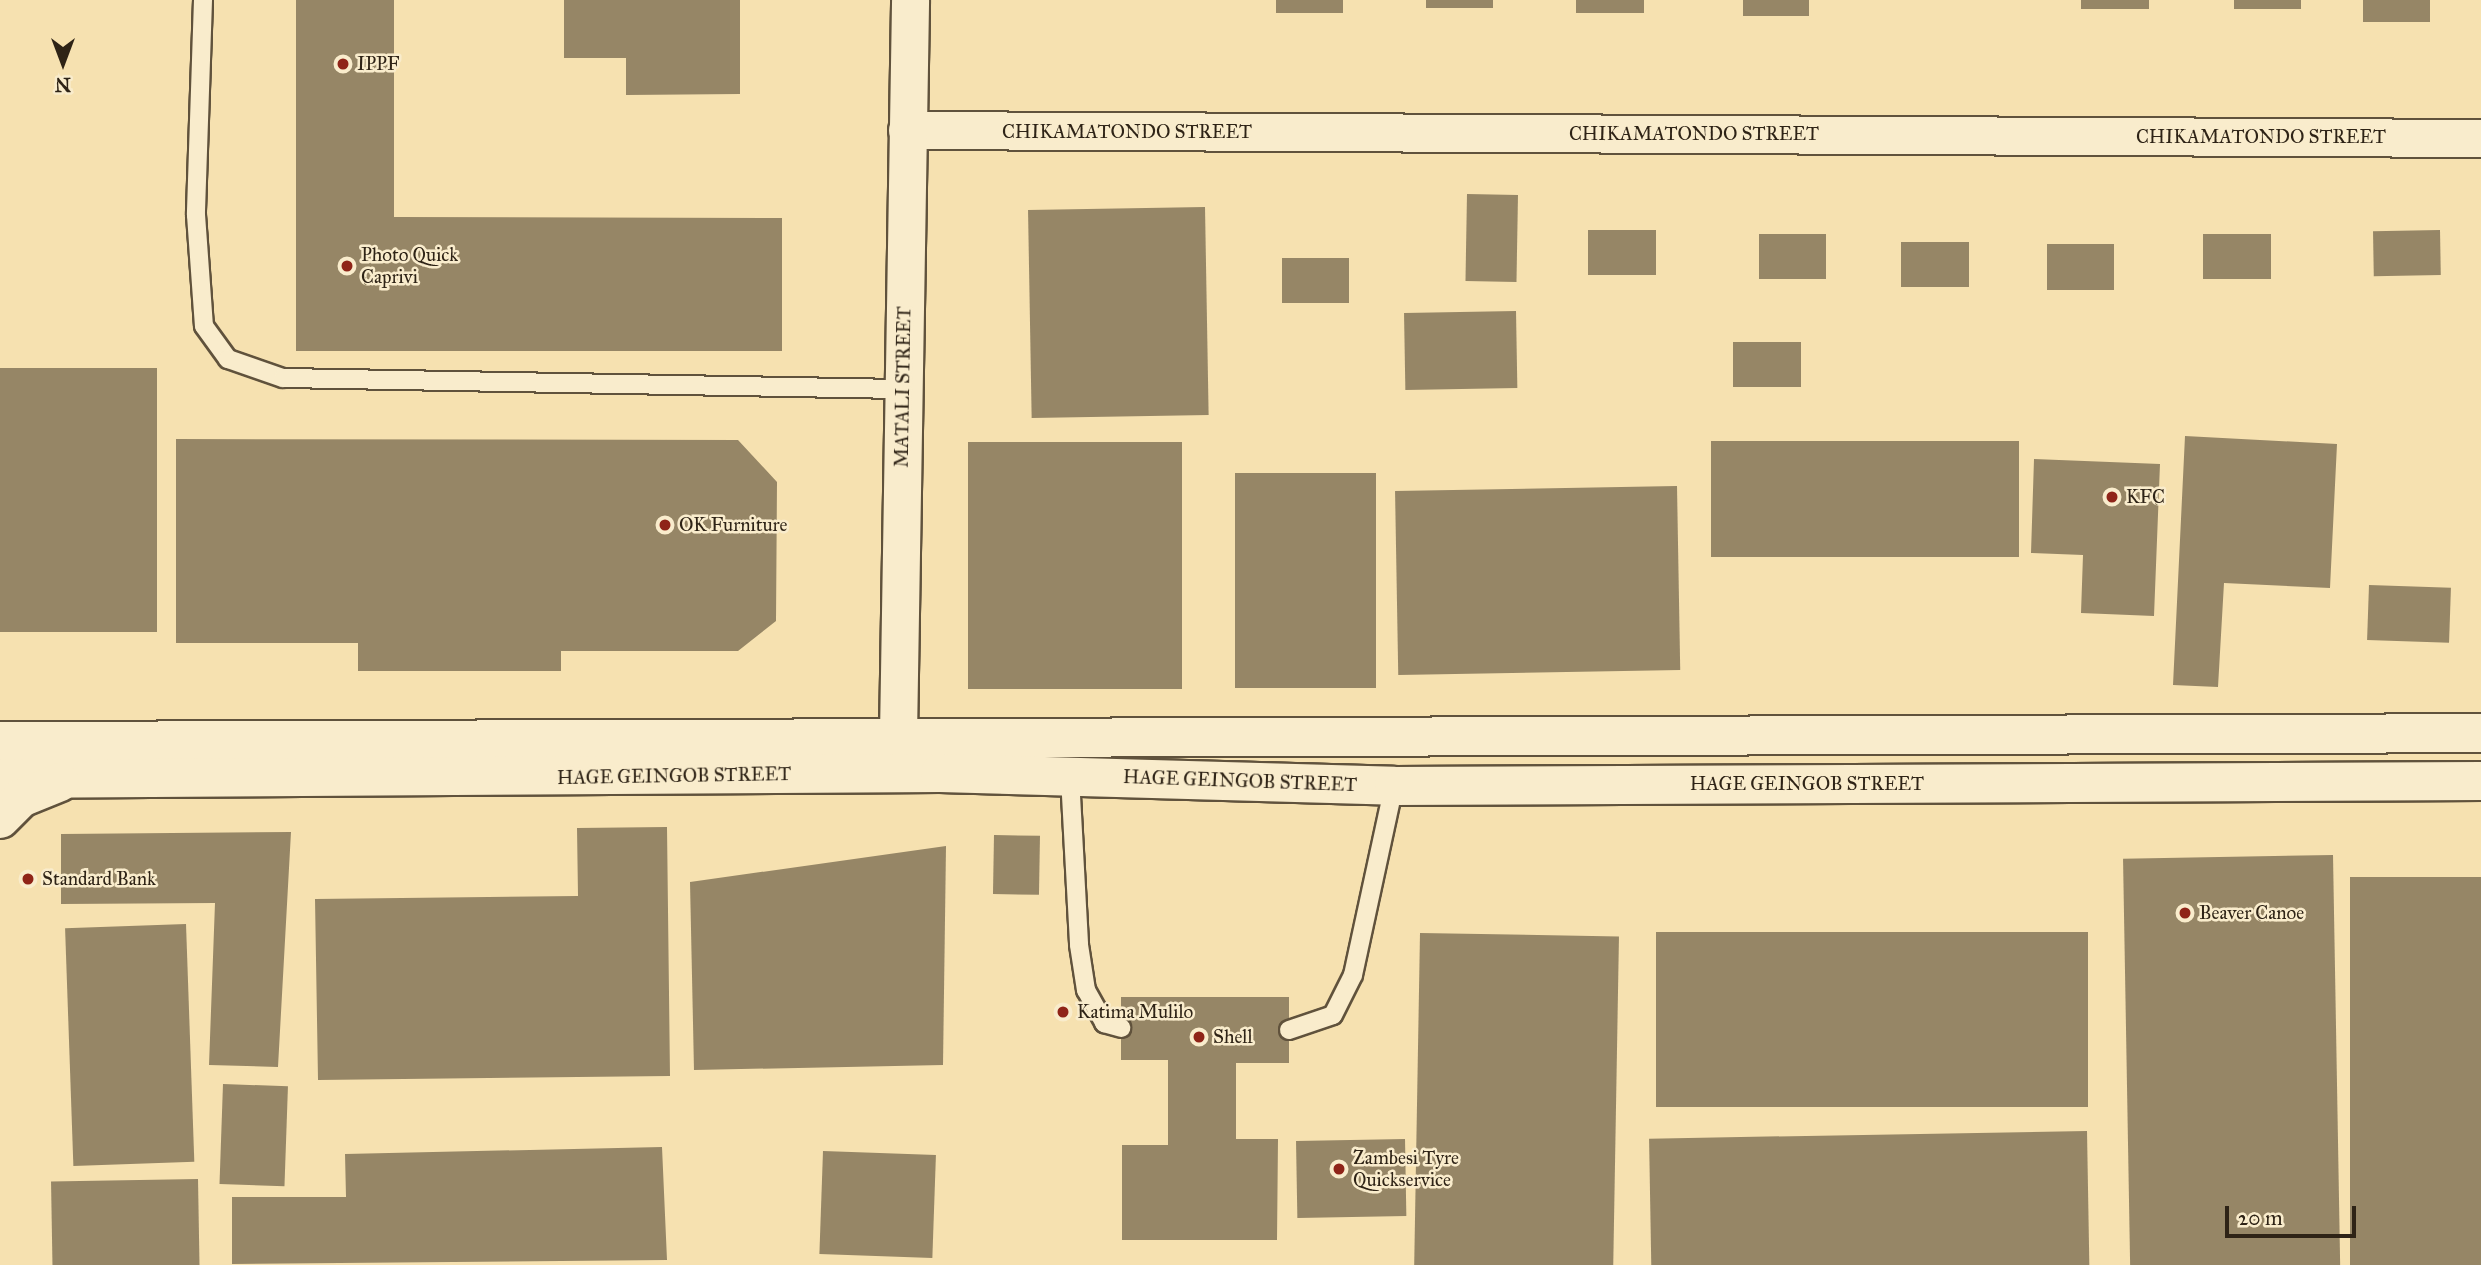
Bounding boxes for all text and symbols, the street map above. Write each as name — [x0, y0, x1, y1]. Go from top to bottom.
north arrow — [28, 28, 98, 98]
place label: IPPF — [357, 53, 399, 75]
marker: IPPF — [335, 56, 351, 72]
text: N — [55, 73, 71, 96]
street label: CHIKAMATONDO STREET — [1002, 121, 1252, 143]
street label: CHIKAMATONDO STREET — [1569, 123, 1819, 145]
street label: CHIKAMATONDO STREET — [2136, 126, 2386, 148]
place label: Photo Quick Caprivi — [361, 244, 458, 288]
marker: Photo Quick Caprivi — [339, 258, 355, 274]
street label: MATALI STREET — [890, 306, 916, 468]
place label: KFC — [2126, 486, 2165, 508]
marker: KFC — [2104, 489, 2120, 505]
place label: OK Furniture — [679, 514, 787, 536]
marker: OK Furniture — [657, 517, 673, 533]
street label: HAGE GEINGOB STREET — [557, 763, 791, 789]
street label: HAGE GEINGOB STREET — [1123, 766, 1357, 796]
street label: HAGE GEINGOB STREET — [1690, 773, 1924, 795]
place label: Standard Bank — [42, 868, 156, 890]
marker: Standard Bank — [20, 871, 36, 887]
place label: Beaver Canoe — [2199, 902, 2304, 924]
marker: Beaver Canoe — [2177, 905, 2193, 921]
place label: Katima Mulilo — [1077, 1001, 1193, 1023]
marker: Katima Mulilo — [1055, 1004, 1071, 1020]
place label: Shell — [1213, 1026, 1253, 1048]
marker: Shell — [1191, 1029, 1207, 1045]
place label: Zambesi Tyre Quickservice — [1353, 1147, 1459, 1191]
marker: Zambesi Tyre Quickservice — [1331, 1161, 1347, 1177]
scale bar — [2229, 1192, 2360, 1236]
text: 20 m — [2238, 1205, 2283, 1231]

